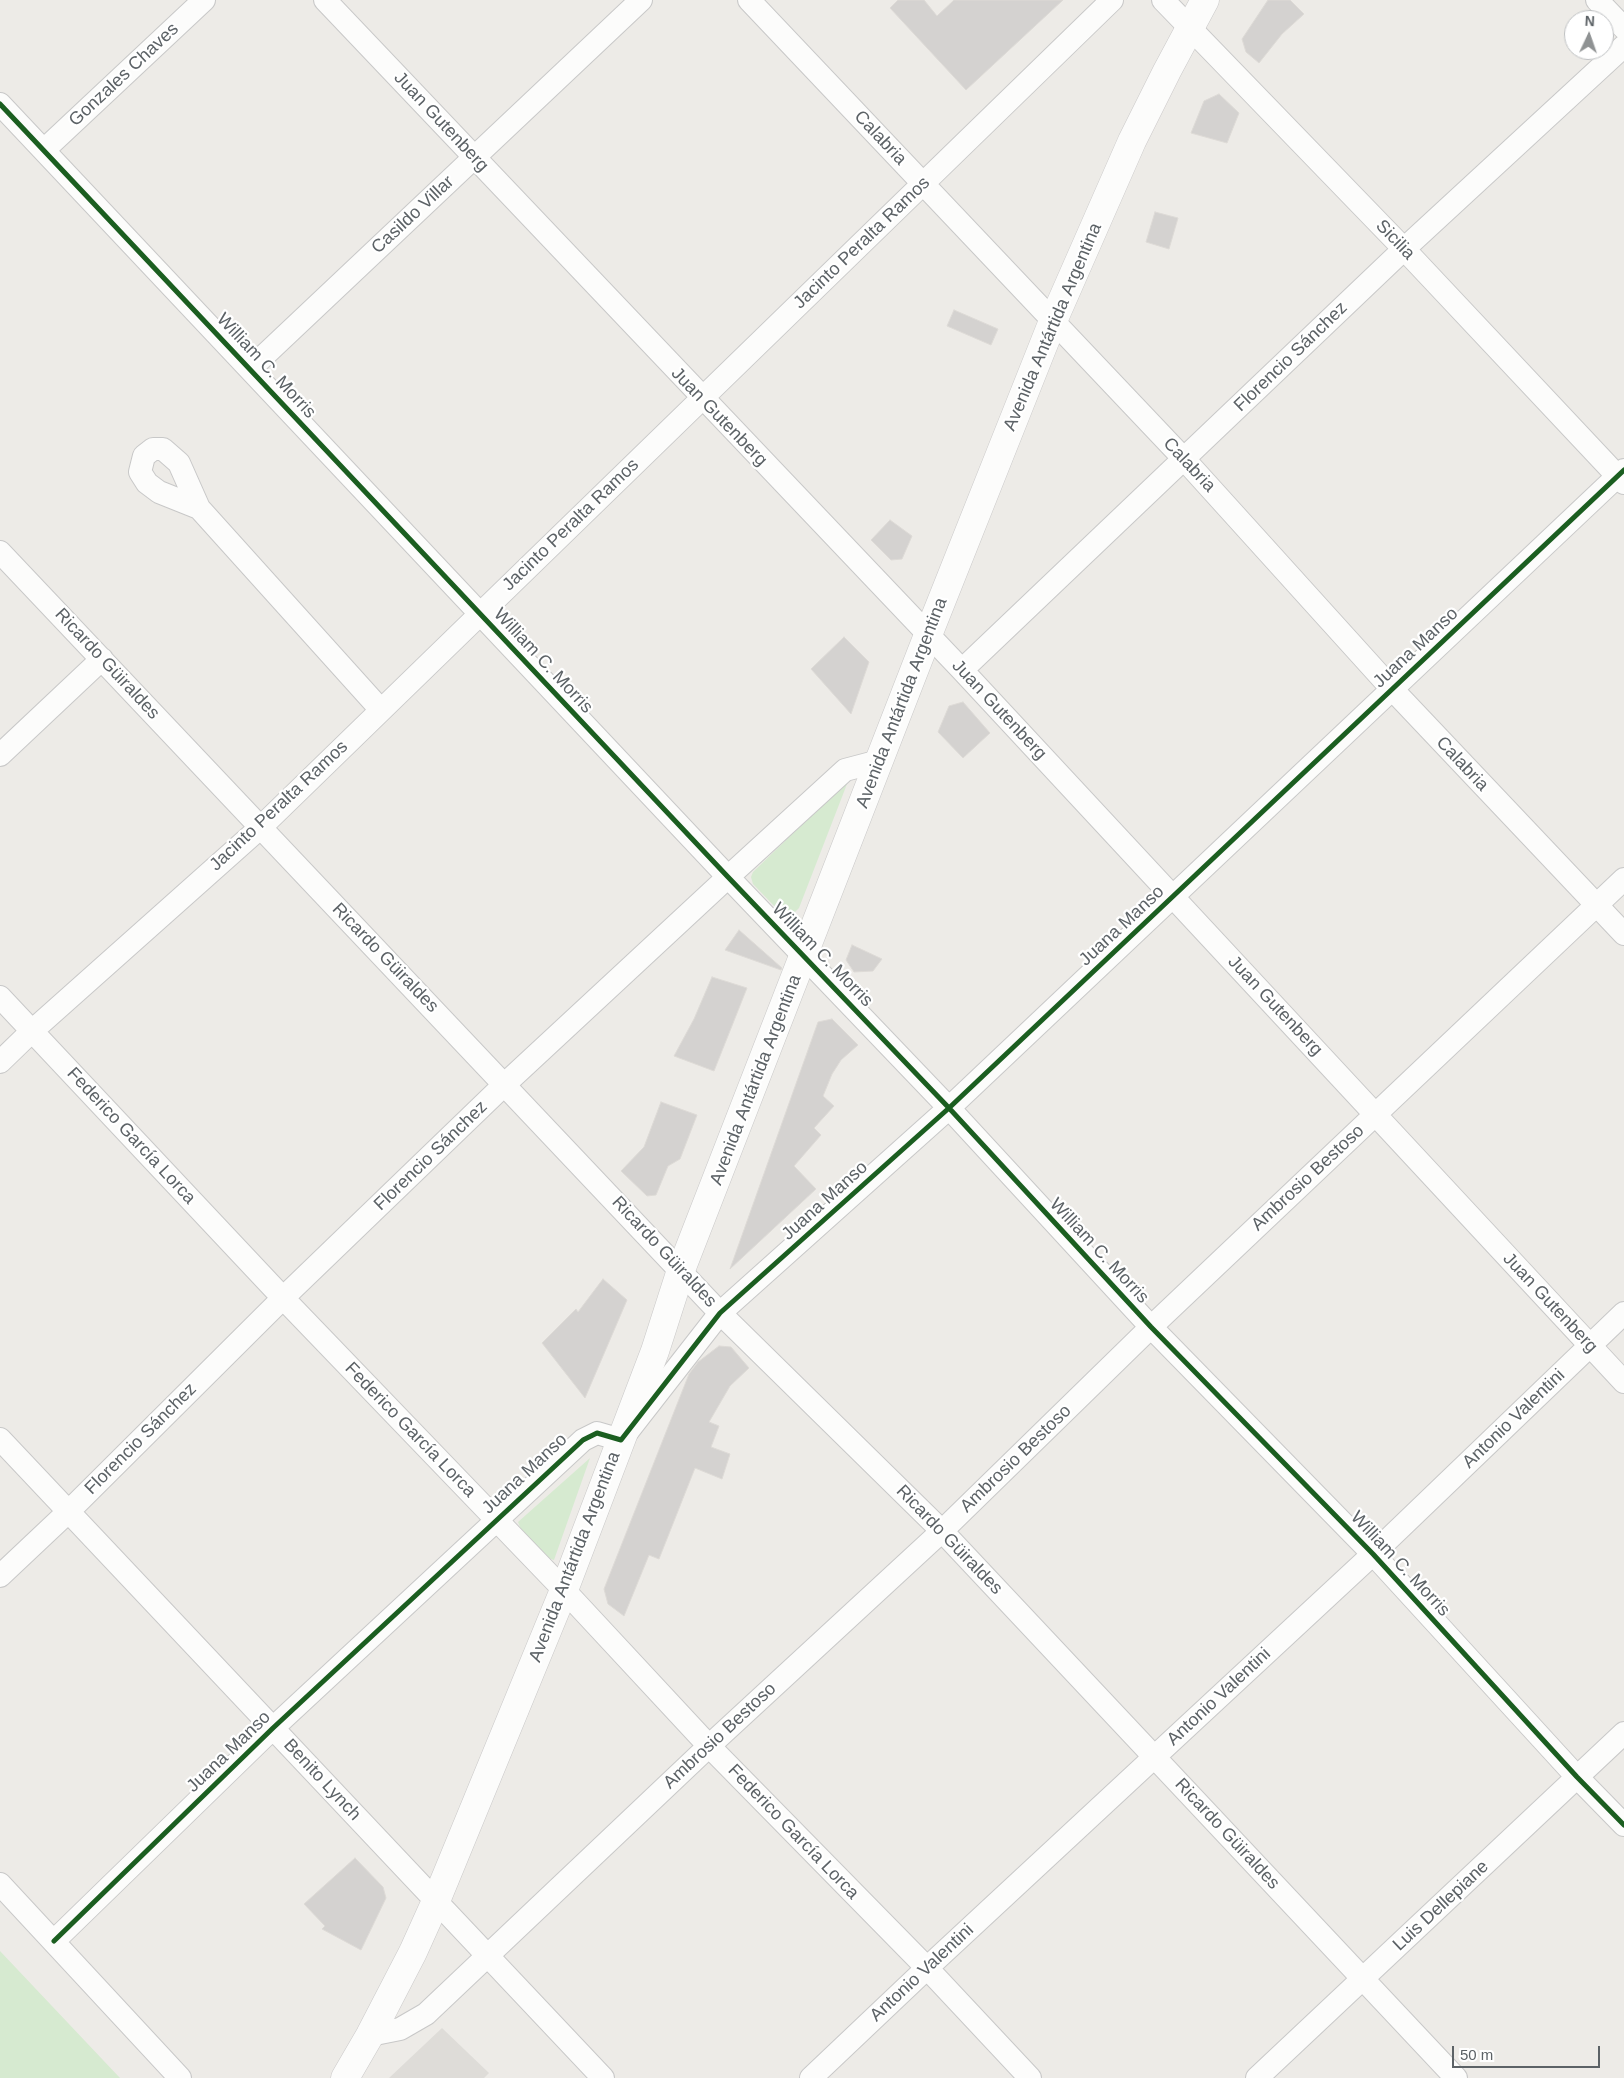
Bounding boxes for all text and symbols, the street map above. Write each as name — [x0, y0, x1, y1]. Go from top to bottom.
north arrow — [1564, 10, 1614, 60]
text: N — [1584, 13, 1595, 29]
street label: Gonzales Chaves — [65, 19, 183, 131]
street label: Juan Gutenberg — [389, 67, 493, 177]
street label: Calabria — [849, 106, 911, 170]
street label: Casildo Villar — [367, 171, 459, 259]
street label: Jacinto Peralta Ramos — [789, 172, 935, 314]
street label: Sicilia — [1371, 216, 1419, 264]
street label: Avenida Antártida Argentina — [999, 220, 1107, 434]
street label: Florencio Sánchez — [1230, 297, 1352, 417]
street label: William C. Morris — [212, 309, 320, 423]
street label: Juan Gutenberg — [666, 363, 772, 471]
street label: Calabria — [1158, 433, 1220, 497]
street label: Jacinto Peralta Ramos — [498, 454, 644, 596]
street label: Avenida Antártida Argentina — [852, 595, 952, 811]
street label: Juana Manso — [1369, 603, 1463, 693]
street label: Ricardo Güiraldes — [50, 604, 164, 724]
street label: William C. Morris — [489, 604, 597, 718]
street label: Juan Gutenberg — [947, 655, 1051, 765]
street label: Calabria — [1431, 732, 1493, 796]
street label: Jacinto Peralta Ramos — [205, 736, 353, 876]
street label: Juana Manso — [1075, 881, 1169, 971]
street label: Ricardo Güiraldes — [327, 899, 443, 1017]
street label: William C. Morris — [767, 899, 877, 1011]
street label: Juan Gutenberg — [1223, 951, 1327, 1061]
street label: Avenida Antártida Argentina — [706, 972, 806, 1188]
street label: Federico García Lorca — [62, 1063, 200, 1209]
street label: Florencio Sánchez — [370, 1096, 492, 1216]
street label: Ambrosio Bestoso — [1247, 1120, 1369, 1236]
street label: Juana Manso — [778, 1157, 872, 1245]
street label: Ricardo Güiraldes — [607, 1192, 721, 1312]
street label: William C. Morris — [1045, 1194, 1153, 1308]
street label: Juan Gutenberg — [1498, 1248, 1602, 1358]
street label: Federico García Lorca — [340, 1358, 480, 1502]
street label: Antonio Valentini — [1458, 1365, 1570, 1473]
street label: Florencio Sánchez — [81, 1379, 201, 1499]
street label: Ambrosio Bestoso — [956, 1400, 1076, 1518]
street label: Juana Manso — [478, 1429, 572, 1519]
street label: Avenida Antártida Argentina — [525, 1449, 625, 1665]
street label: Ricardo Güiraldes — [891, 1481, 1007, 1599]
street label: William C. Morris — [1346, 1507, 1454, 1621]
street label: Antonio Valentini — [1163, 1643, 1275, 1751]
street label: Ambrosio Bestoso — [659, 1678, 781, 1794]
street label: Juana Manso — [183, 1707, 275, 1797]
street label: Benito Lynch — [279, 1735, 365, 1825]
street label: Federico García Lorca — [723, 1760, 863, 1904]
street label: Ricardo Güiraldes — [1170, 1774, 1284, 1894]
street label: Luis Dellepiane — [1389, 1856, 1493, 1956]
street label: Antonio Valentini — [866, 1919, 978, 2027]
scale bar — [1454, 2036, 1602, 2068]
text: 50 m — [1460, 2046, 1493, 2063]

